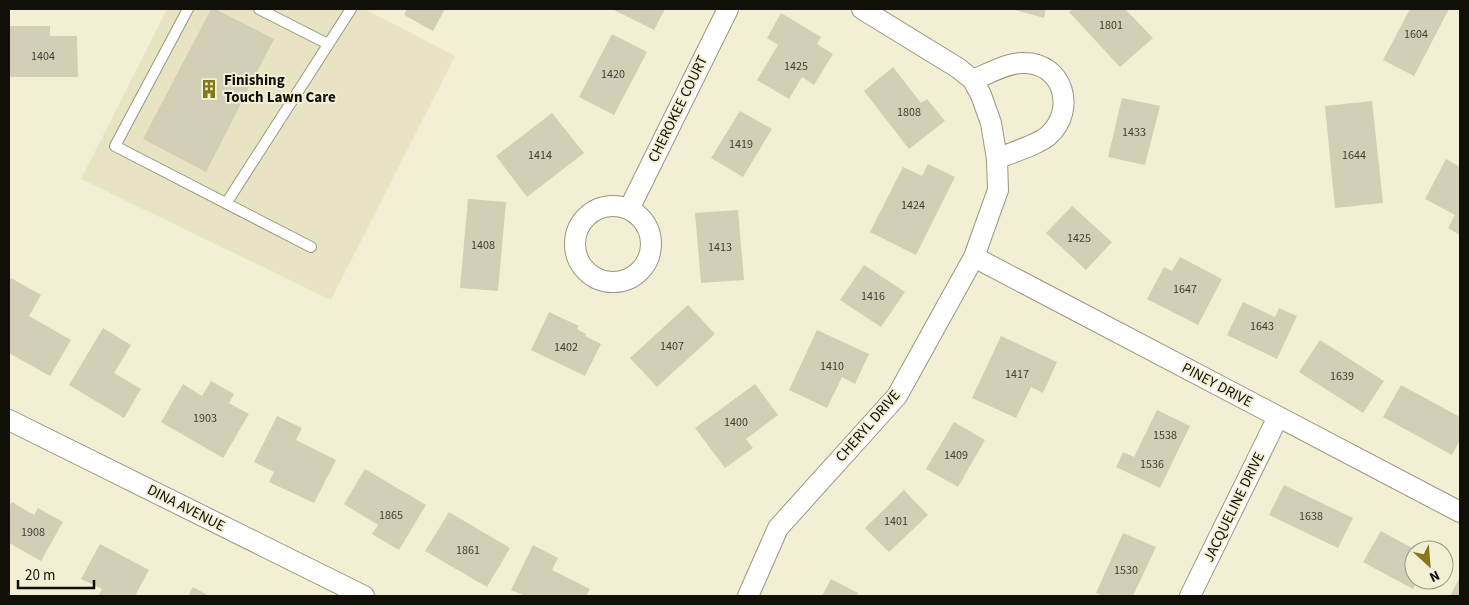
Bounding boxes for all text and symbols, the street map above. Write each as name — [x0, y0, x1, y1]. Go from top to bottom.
house number: 1801 — [1099, 17, 1123, 34]
house number: 1604 — [1404, 26, 1428, 43]
house number: 1404 — [31, 48, 55, 65]
street label: CHEROKEE COURT — [643, 52, 713, 166]
house number: 1425 — [784, 58, 808, 75]
house number: 1420 — [601, 66, 625, 83]
place label: Finishing Touch Lawn Care — [224, 70, 336, 108]
building icon: Finishing Touch Lawn Care — [198, 78, 220, 100]
house number: 1808 — [897, 104, 921, 121]
house number: 1433 — [1122, 124, 1146, 141]
house number: 1419 — [729, 136, 753, 153]
house number: 1414 — [528, 147, 552, 164]
house number: 1644 — [1342, 147, 1366, 164]
house number: 1424 — [901, 197, 925, 214]
house number: 1425 — [1067, 230, 1091, 247]
house number: 1408 — [471, 237, 495, 254]
house number: 1413 — [708, 239, 732, 256]
house number: 1647 — [1173, 281, 1197, 298]
house number: 1416 — [861, 288, 885, 305]
house number: 1643 — [1250, 318, 1274, 335]
house number: 1407 — [660, 338, 684, 355]
house number: 1402 — [554, 339, 578, 356]
house number: 1410 — [820, 358, 844, 375]
street label: PINEY DRIVE — [1178, 358, 1256, 413]
house number: 1417 — [1005, 366, 1029, 383]
house number: 1639 — [1330, 368, 1354, 385]
street label: CHERYL DRIVE — [831, 385, 905, 467]
house number: 1903 — [193, 410, 217, 427]
house number: 1400 — [724, 414, 748, 431]
house number: 1538 — [1153, 427, 1177, 444]
house number: 1409 — [944, 447, 968, 464]
street label: JACQUELINE DRIVE — [1198, 448, 1270, 566]
house number: 1536 — [1140, 456, 1164, 473]
street label: DINA AVENUE — [143, 479, 229, 537]
house number: 1865 — [379, 507, 403, 524]
house number: 1638 — [1299, 508, 1323, 525]
house number: 1401 — [884, 513, 908, 530]
house number: 1908 — [21, 524, 45, 541]
north arrow — [1404, 540, 1454, 590]
house number: 1861 — [456, 542, 480, 559]
scale bar — [18, 558, 94, 590]
house number: 1530 — [1114, 562, 1138, 579]
text: 20 m — [25, 565, 55, 586]
text: N — [1426, 565, 1443, 587]

